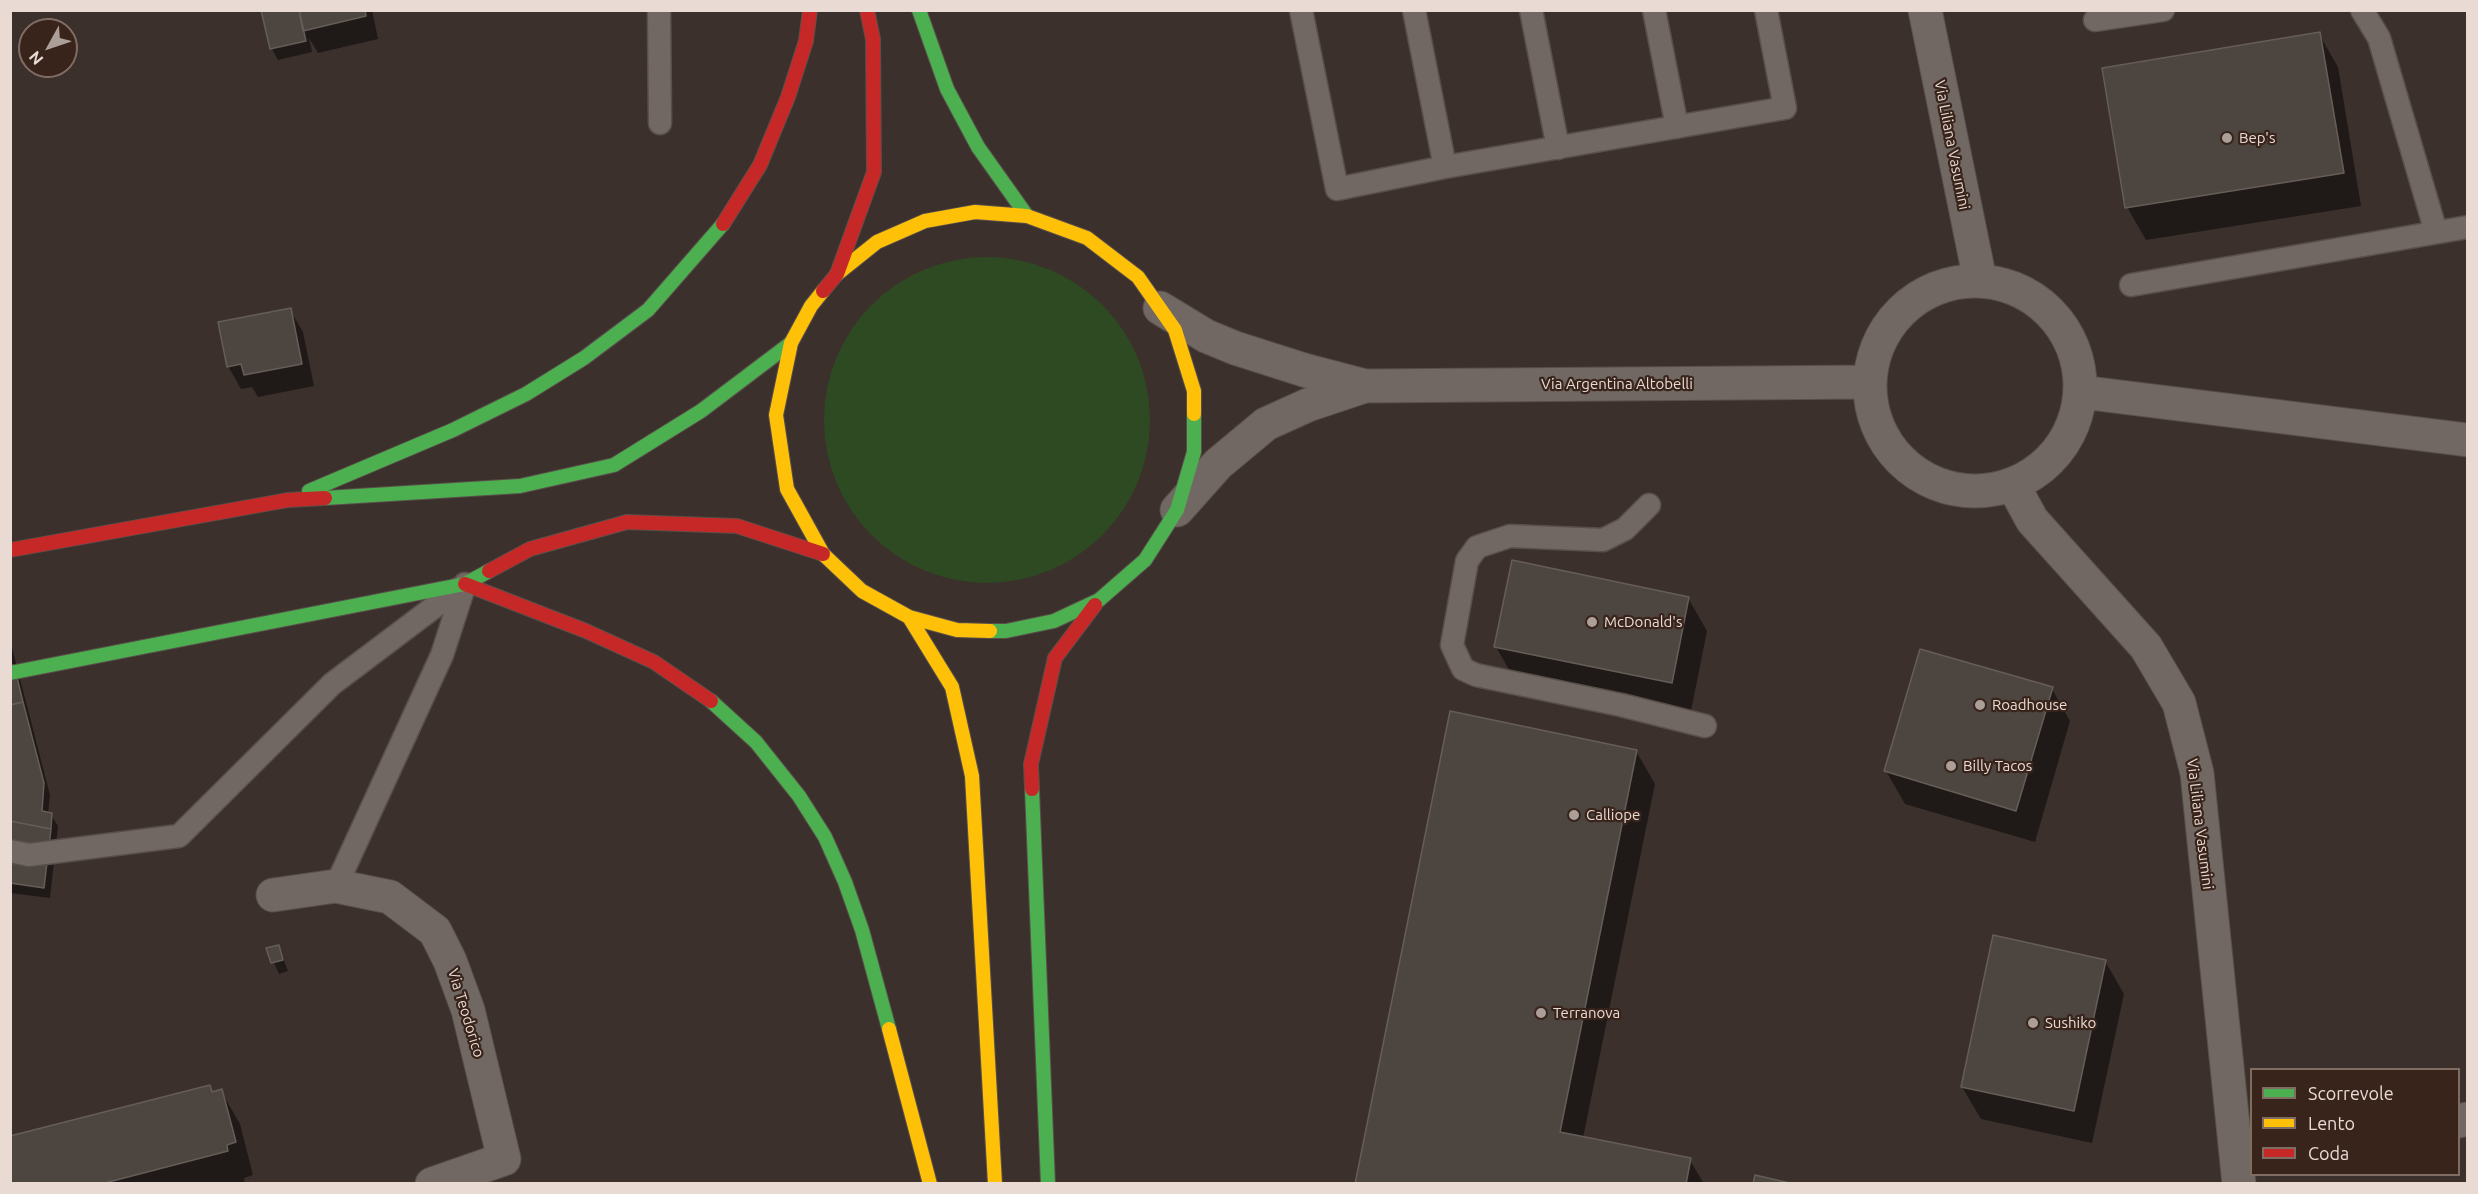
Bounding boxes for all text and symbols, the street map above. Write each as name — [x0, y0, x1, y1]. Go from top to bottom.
north arrow — [18, 18, 78, 78]
text: N — [25, 48, 46, 69]
street label: Via Liliana Vasumini — [1931, 79, 1973, 211]
place label: Bep's — [2239, 129, 2275, 147]
marker: Bep's — [2220, 131, 2234, 145]
street label: Via Argentina Altobelli — [1541, 375, 1693, 393]
place label: McDonald's — [1604, 613, 1682, 631]
marker: McDonald's — [1585, 615, 1599, 629]
place label: Roadhouse — [1992, 696, 2067, 714]
marker: Roadhouse — [1973, 698, 1987, 712]
place label: Billy Tacos — [1963, 757, 2032, 775]
street label: Via Liliana Vasumini — [2183, 757, 2217, 891]
marker: Billy Tacos — [1944, 759, 1958, 773]
place label: Calliope — [1586, 806, 1640, 824]
marker: Calliope — [1567, 808, 1581, 822]
street label: Via Teodorico — [444, 966, 488, 1060]
place label: Terranova — [1553, 1004, 1620, 1022]
marker: Terranova — [1534, 1006, 1548, 1020]
place label: Sushiko — [2045, 1014, 2096, 1032]
marker: Sushiko — [2026, 1016, 2040, 1030]
legend — [2250, 1068, 2460, 1176]
text: Scorrevole — [2308, 1083, 2394, 1103]
text: Lento — [2308, 1113, 2355, 1133]
text: Coda — [2308, 1143, 2349, 1163]

